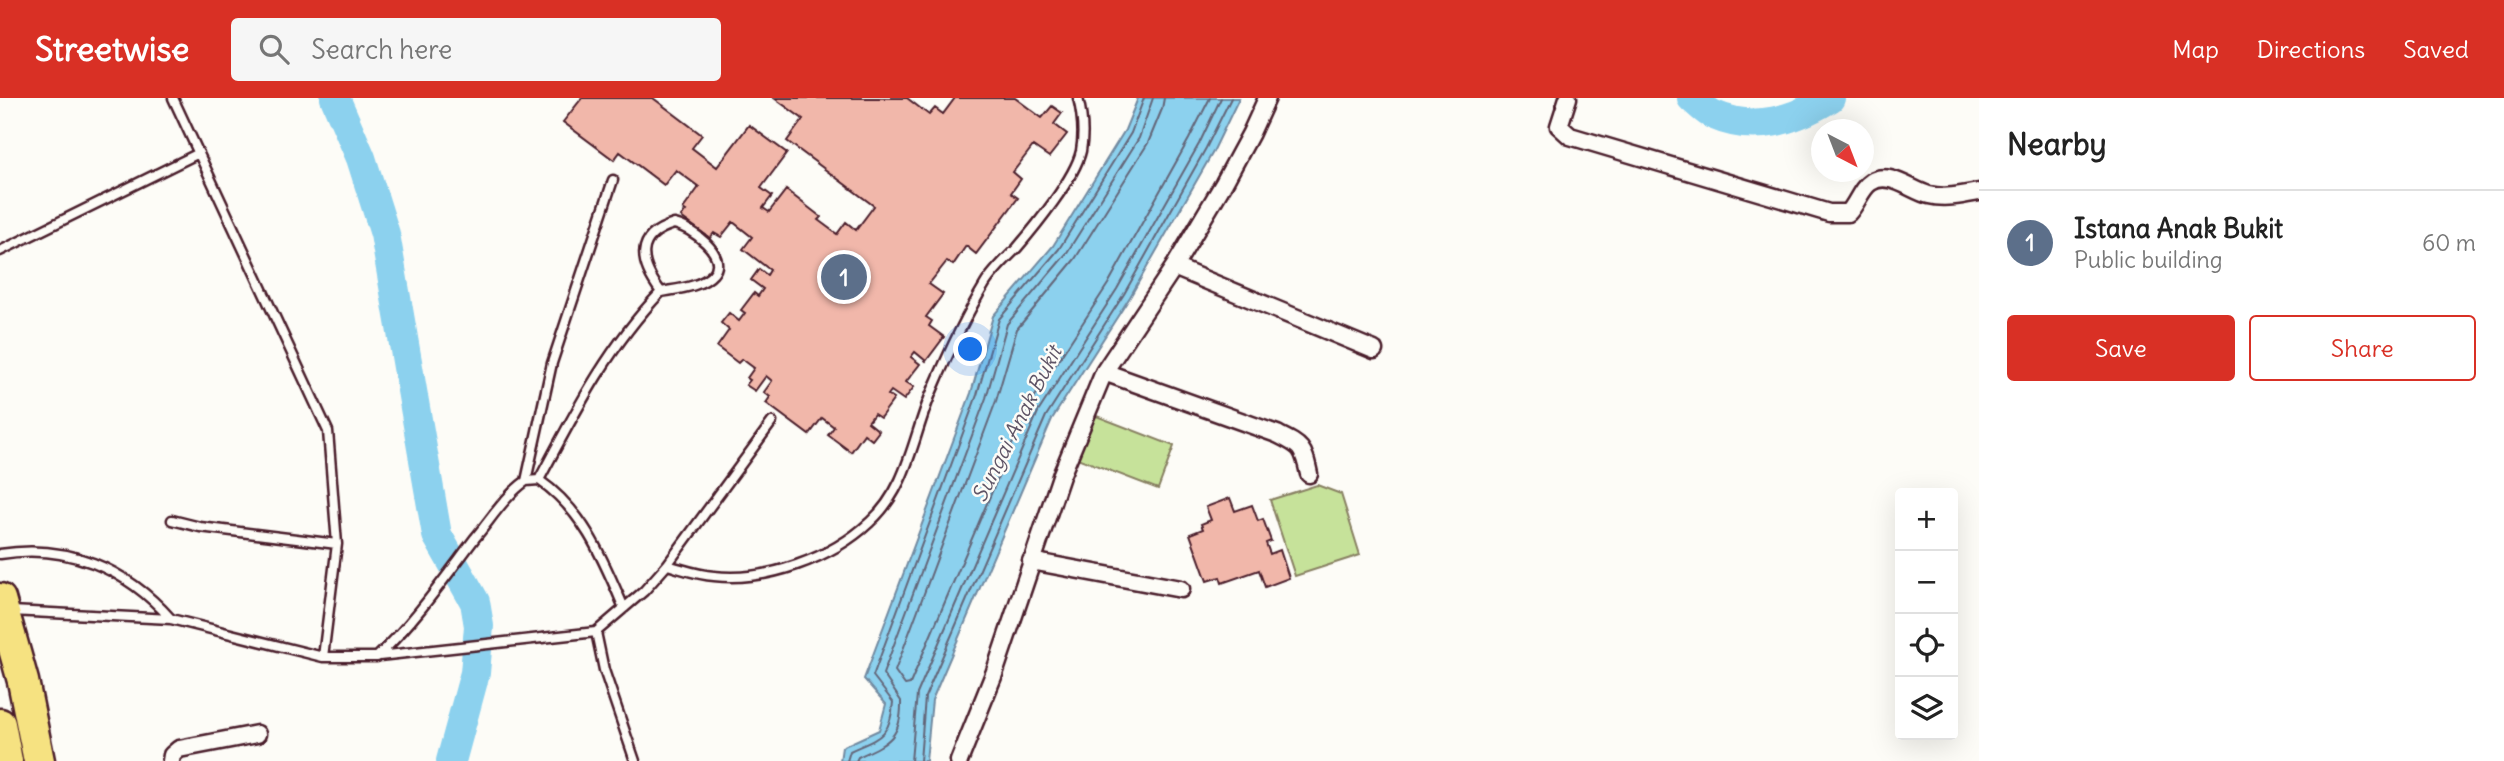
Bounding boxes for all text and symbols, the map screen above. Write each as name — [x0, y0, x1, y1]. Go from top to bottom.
search box — [231, 18, 721, 81]
text: Streetwise — [35, 28, 189, 70]
icon: search — [255, 30, 293, 68]
text: Search here — [311, 33, 452, 66]
text: Map — [2172, 34, 2219, 64]
text: Directions — [2257, 34, 2365, 64]
text: Saved — [2403, 34, 2469, 64]
north arrow — [1811, 119, 1874, 182]
text: Nearby — [2007, 125, 2107, 163]
text: Istana Anak Bukit — [2074, 212, 2283, 245]
text: 1 — [2025, 228, 2035, 257]
text: 60 m — [2422, 228, 2476, 257]
text: Public building — [2074, 245, 2223, 274]
pin: 1 — [821, 251, 867, 303]
button: Save — [2007, 315, 2235, 381]
button: Share — [2249, 315, 2476, 381]
your location — [953, 332, 987, 366]
water label: Sungai Anak Bukit — [966, 339, 1069, 506]
map controls — [1895, 488, 1958, 740]
button: + — [1895, 488, 1958, 551]
button: − — [1895, 551, 1958, 614]
button: locate — [1895, 614, 1958, 677]
button: layers — [1895, 677, 1958, 740]

